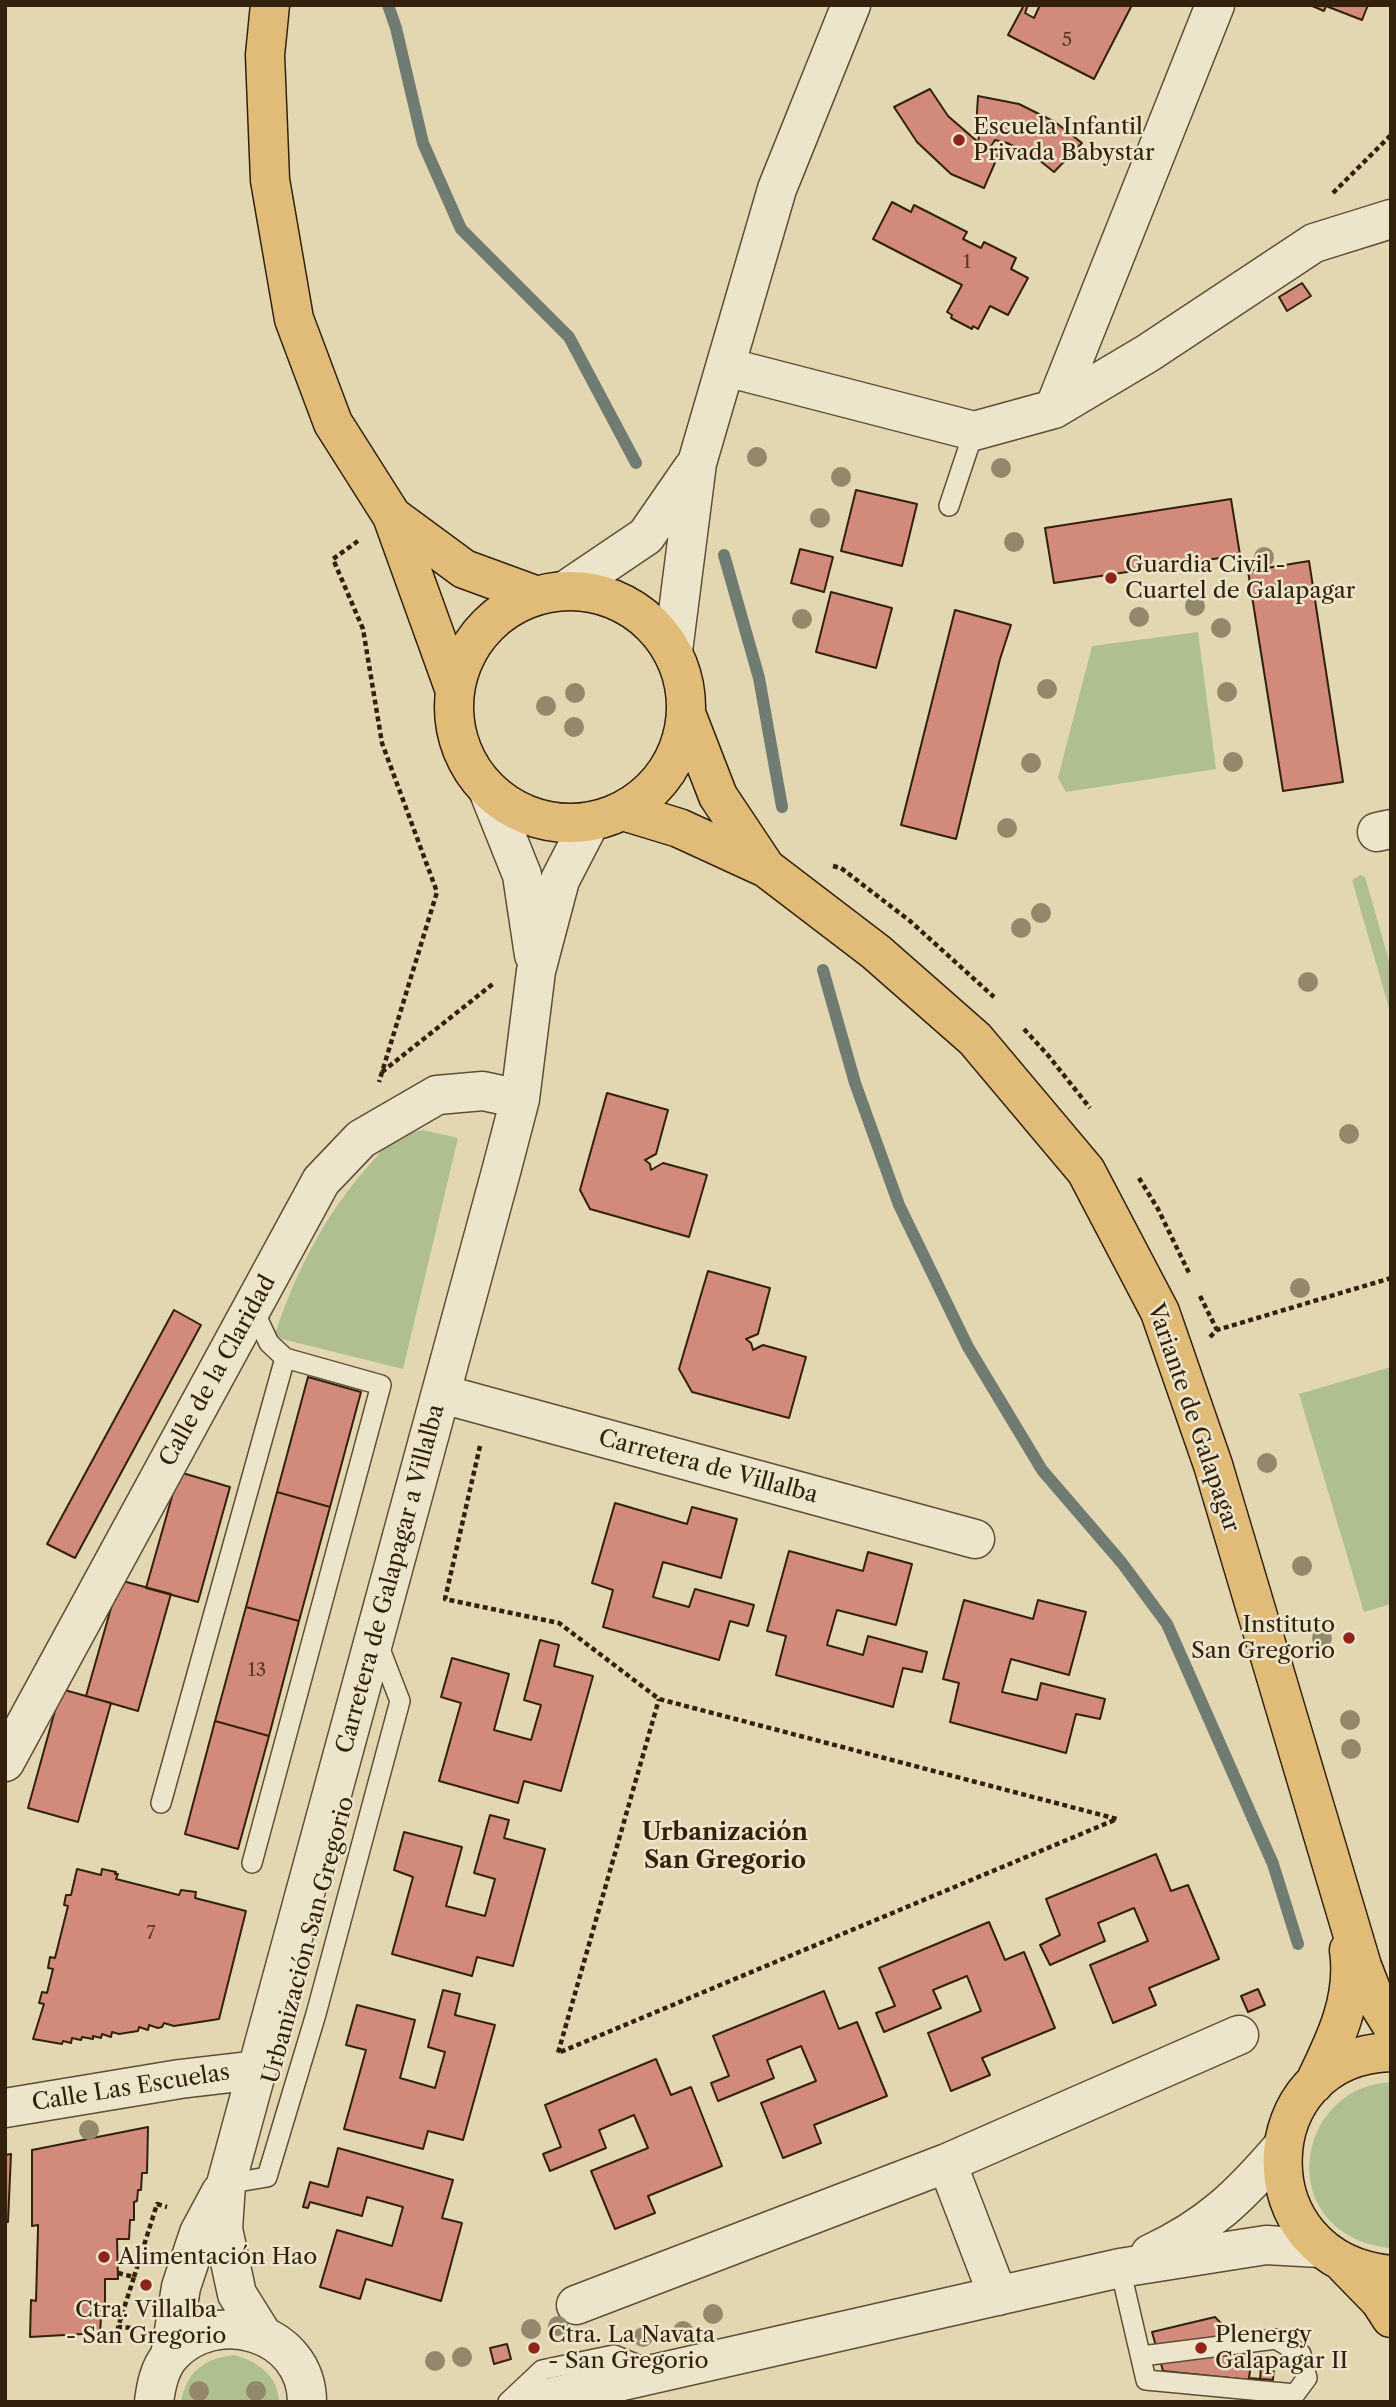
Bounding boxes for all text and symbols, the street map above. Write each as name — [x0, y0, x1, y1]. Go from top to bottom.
house number: 5 — [1062, 30, 1072, 52]
place label: Escuela Infantil Privada Babystar — [973, 113, 1155, 167]
marker: Escuela Infantil Privada Babystar — [951, 132, 967, 148]
house number: 1 — [963, 252, 971, 274]
place label: Guardia Civil - Cuartel de Galapagar — [1125, 551, 1356, 605]
marker: Guardia Civil - Cuartel de Galapagar — [1103, 570, 1119, 586]
street label: Calle de la Claridad — [154, 1271, 282, 1471]
street label: Variante de Galapagar — [1141, 1300, 1245, 1536]
street label: Carretera de Galapagar a Villalba — [331, 1402, 451, 1756]
street label: Carretera de Villalba — [595, 1424, 821, 1510]
place label: Instituto San Gregorio — [1191, 1611, 1335, 1665]
marker: Instituto San Gregorio — [1341, 1630, 1357, 1646]
house number: 13 — [248, 1660, 266, 1682]
street label: Urbanización San Gregorio — [257, 1793, 361, 2087]
district label: Urbanización San Gregorio — [642, 1819, 808, 1875]
house number: 7 — [146, 1923, 156, 1945]
street label: Calle Las Escuelas — [30, 2059, 232, 2117]
place label: Alimentación Hao — [118, 2243, 317, 2271]
marker: Alimentación Hao — [96, 2249, 112, 2265]
marker: Ctra. Villalba - San Gregorio — [138, 2277, 154, 2293]
place label: Ctra. Villalba - San Gregorio — [66, 2296, 226, 2350]
place label: Ctra. La Navata - San Gregorio — [548, 2321, 715, 2375]
place label: Plenergy Galapagar II — [1215, 2321, 1348, 2375]
marker: Ctra. La Navata - San Gregorio — [526, 2340, 542, 2356]
marker: Plenergy Galapagar II — [1193, 2340, 1209, 2356]

